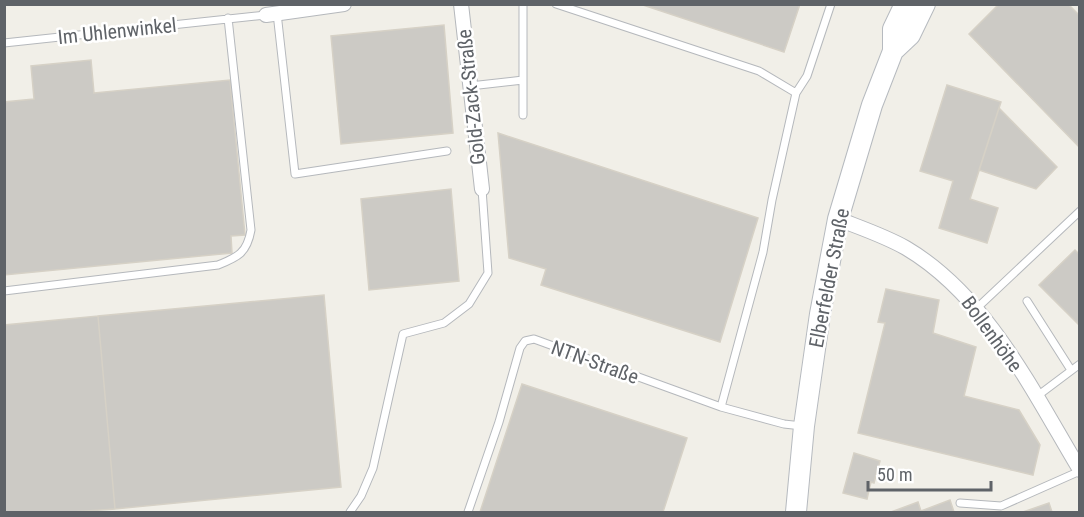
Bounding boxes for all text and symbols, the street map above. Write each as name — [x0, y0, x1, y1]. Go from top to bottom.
street label: Im Uhlenwinkel — [56, 13, 178, 49]
street label: Gold-Zack-Straße — [452, 28, 490, 166]
street label: Elberfelder Straße — [804, 206, 854, 350]
street label: Bollenhöhe — [956, 291, 1028, 377]
street label: NTN-Straße — [548, 335, 642, 389]
scale bar — [868, 454, 991, 492]
text: 50 m — [877, 464, 912, 485]

